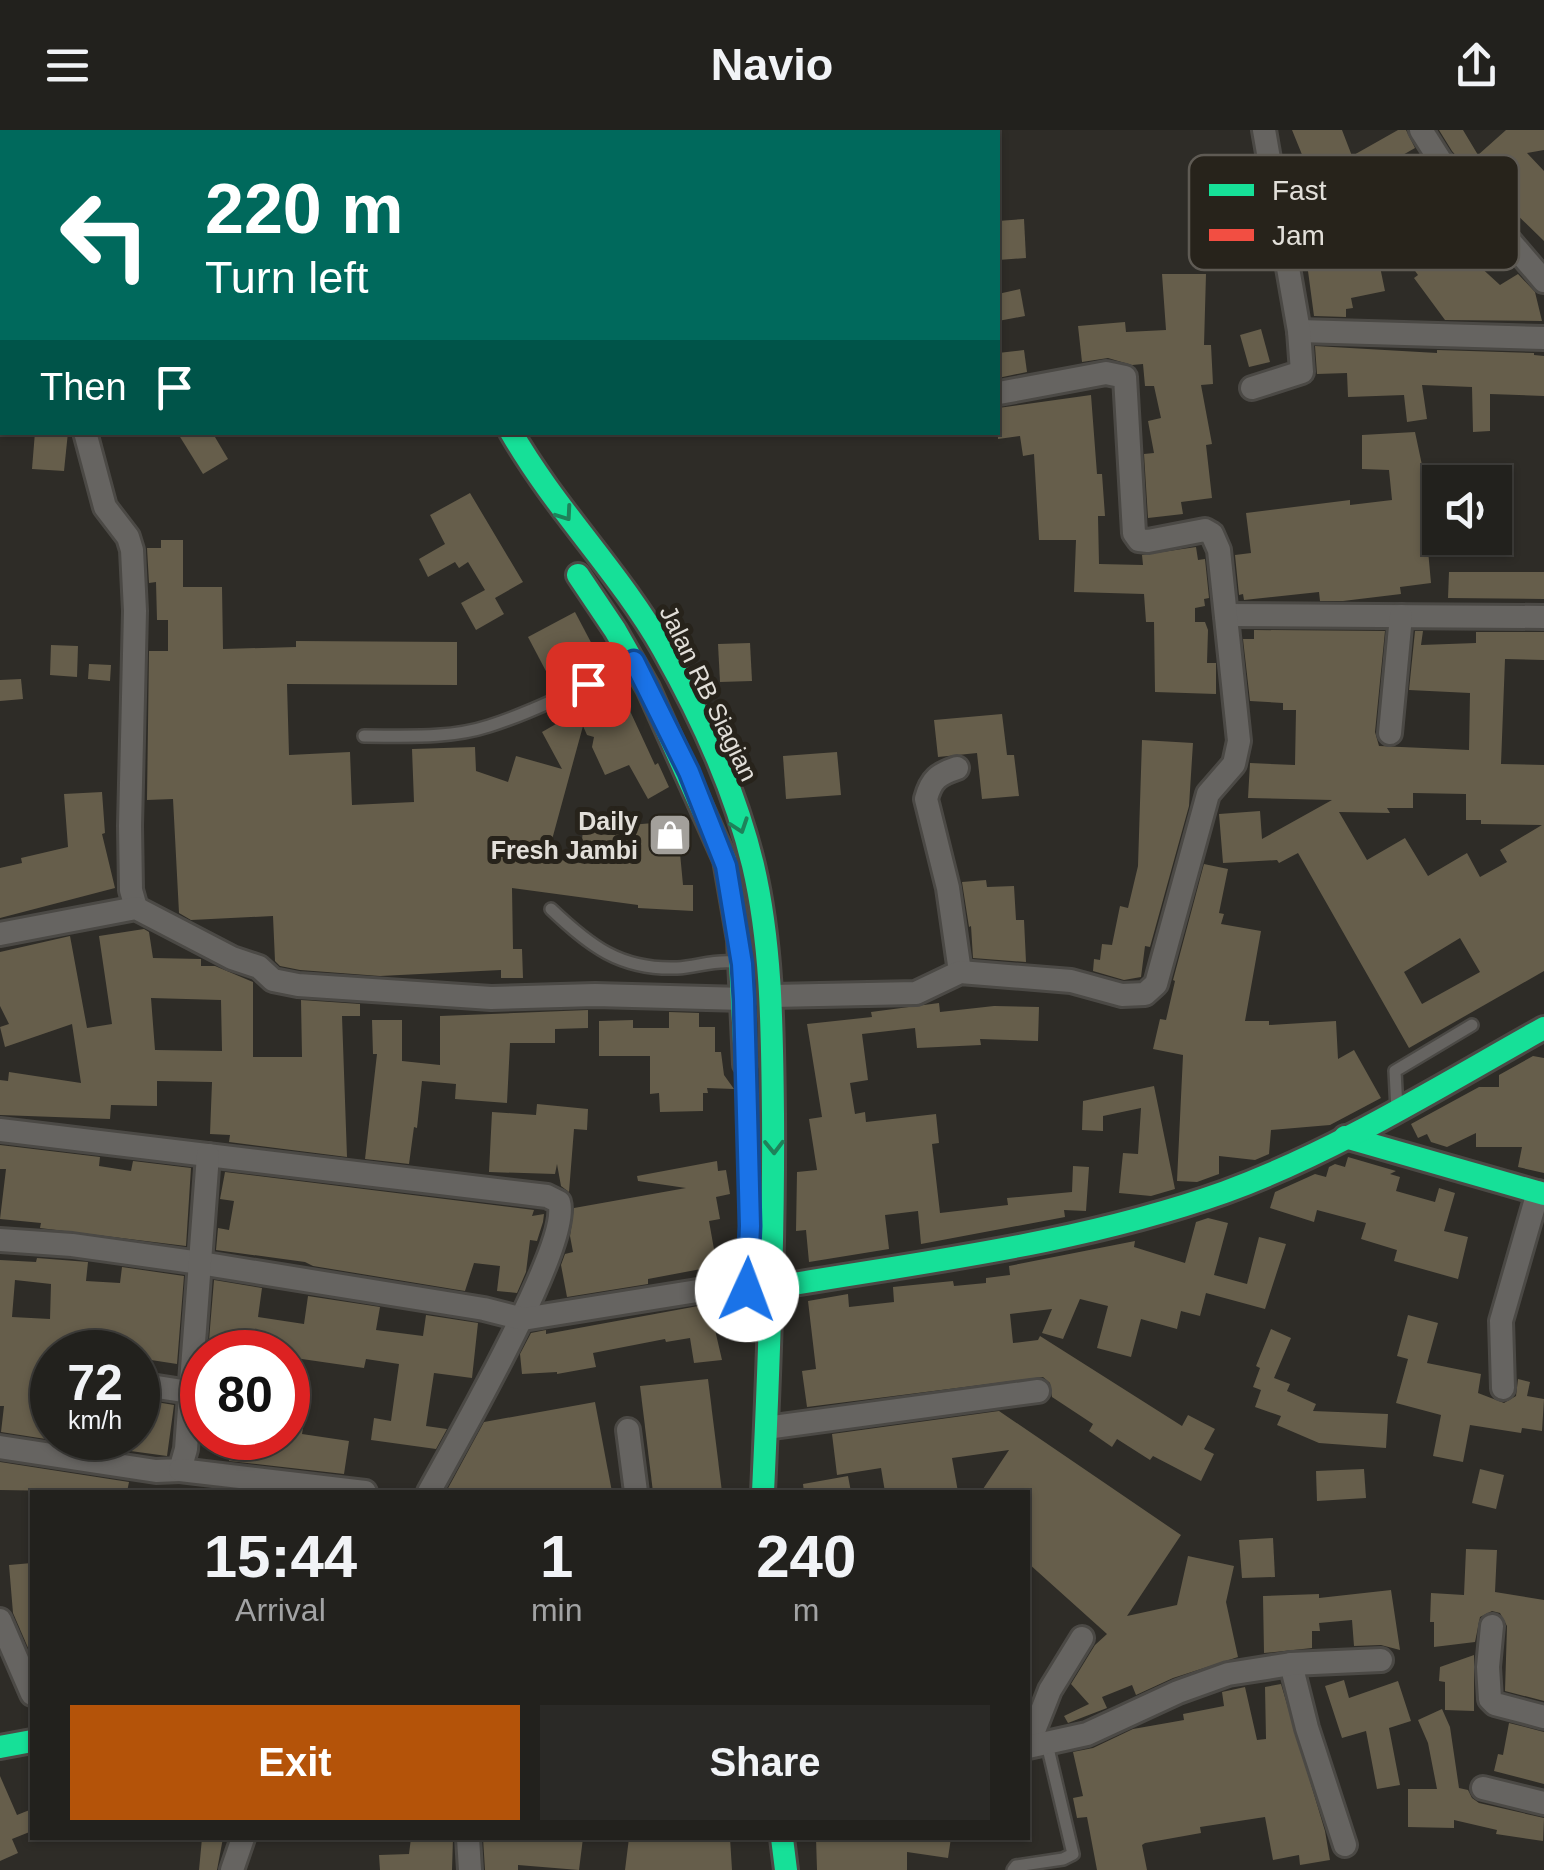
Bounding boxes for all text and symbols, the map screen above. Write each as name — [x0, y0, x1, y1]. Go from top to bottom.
icon: menu — [40, 38, 95, 93]
icon: share — [1449, 38, 1504, 93]
text: Navio — [711, 39, 833, 90]
legend — [1189, 155, 1519, 270]
icon: left — [40, 170, 170, 300]
text: 220 m — [205, 170, 403, 248]
text: Fast — [1272, 175, 1327, 206]
text: Jam — [1272, 220, 1325, 251]
text: Turn left — [205, 252, 368, 303]
icon: arrive — [147, 360, 202, 415]
text: Then — [40, 366, 127, 408]
map controls — [1422, 465, 1512, 555]
button: sound — [1422, 465, 1512, 555]
one-way arrow — [553, 503, 571, 521]
street label: Jalan RB Siagian — [654, 601, 764, 785]
pin — [546, 642, 631, 727]
icon: arrive — [561, 657, 616, 712]
place label: Daily Fresh Jambi — [491, 807, 638, 864]
shop icon: Daily Fresh Jambi — [647, 812, 693, 858]
one-way arrow — [728, 816, 748, 833]
one-way arrow — [763, 1140, 785, 1155]
position arrow — [695, 1238, 799, 1342]
speed limit sign: 80 — [180, 1330, 310, 1460]
text: 72 — [67, 1355, 123, 1411]
text: km/h — [68, 1406, 122, 1434]
text: 15:44 — [204, 1523, 357, 1590]
text: 1 — [540, 1523, 573, 1590]
text: 240 — [756, 1523, 856, 1590]
text: Arrival — [235, 1592, 326, 1628]
text: min — [531, 1592, 582, 1628]
text: m — [793, 1592, 820, 1628]
button: Exit — [70, 1705, 520, 1820]
button: Share — [540, 1705, 990, 1820]

